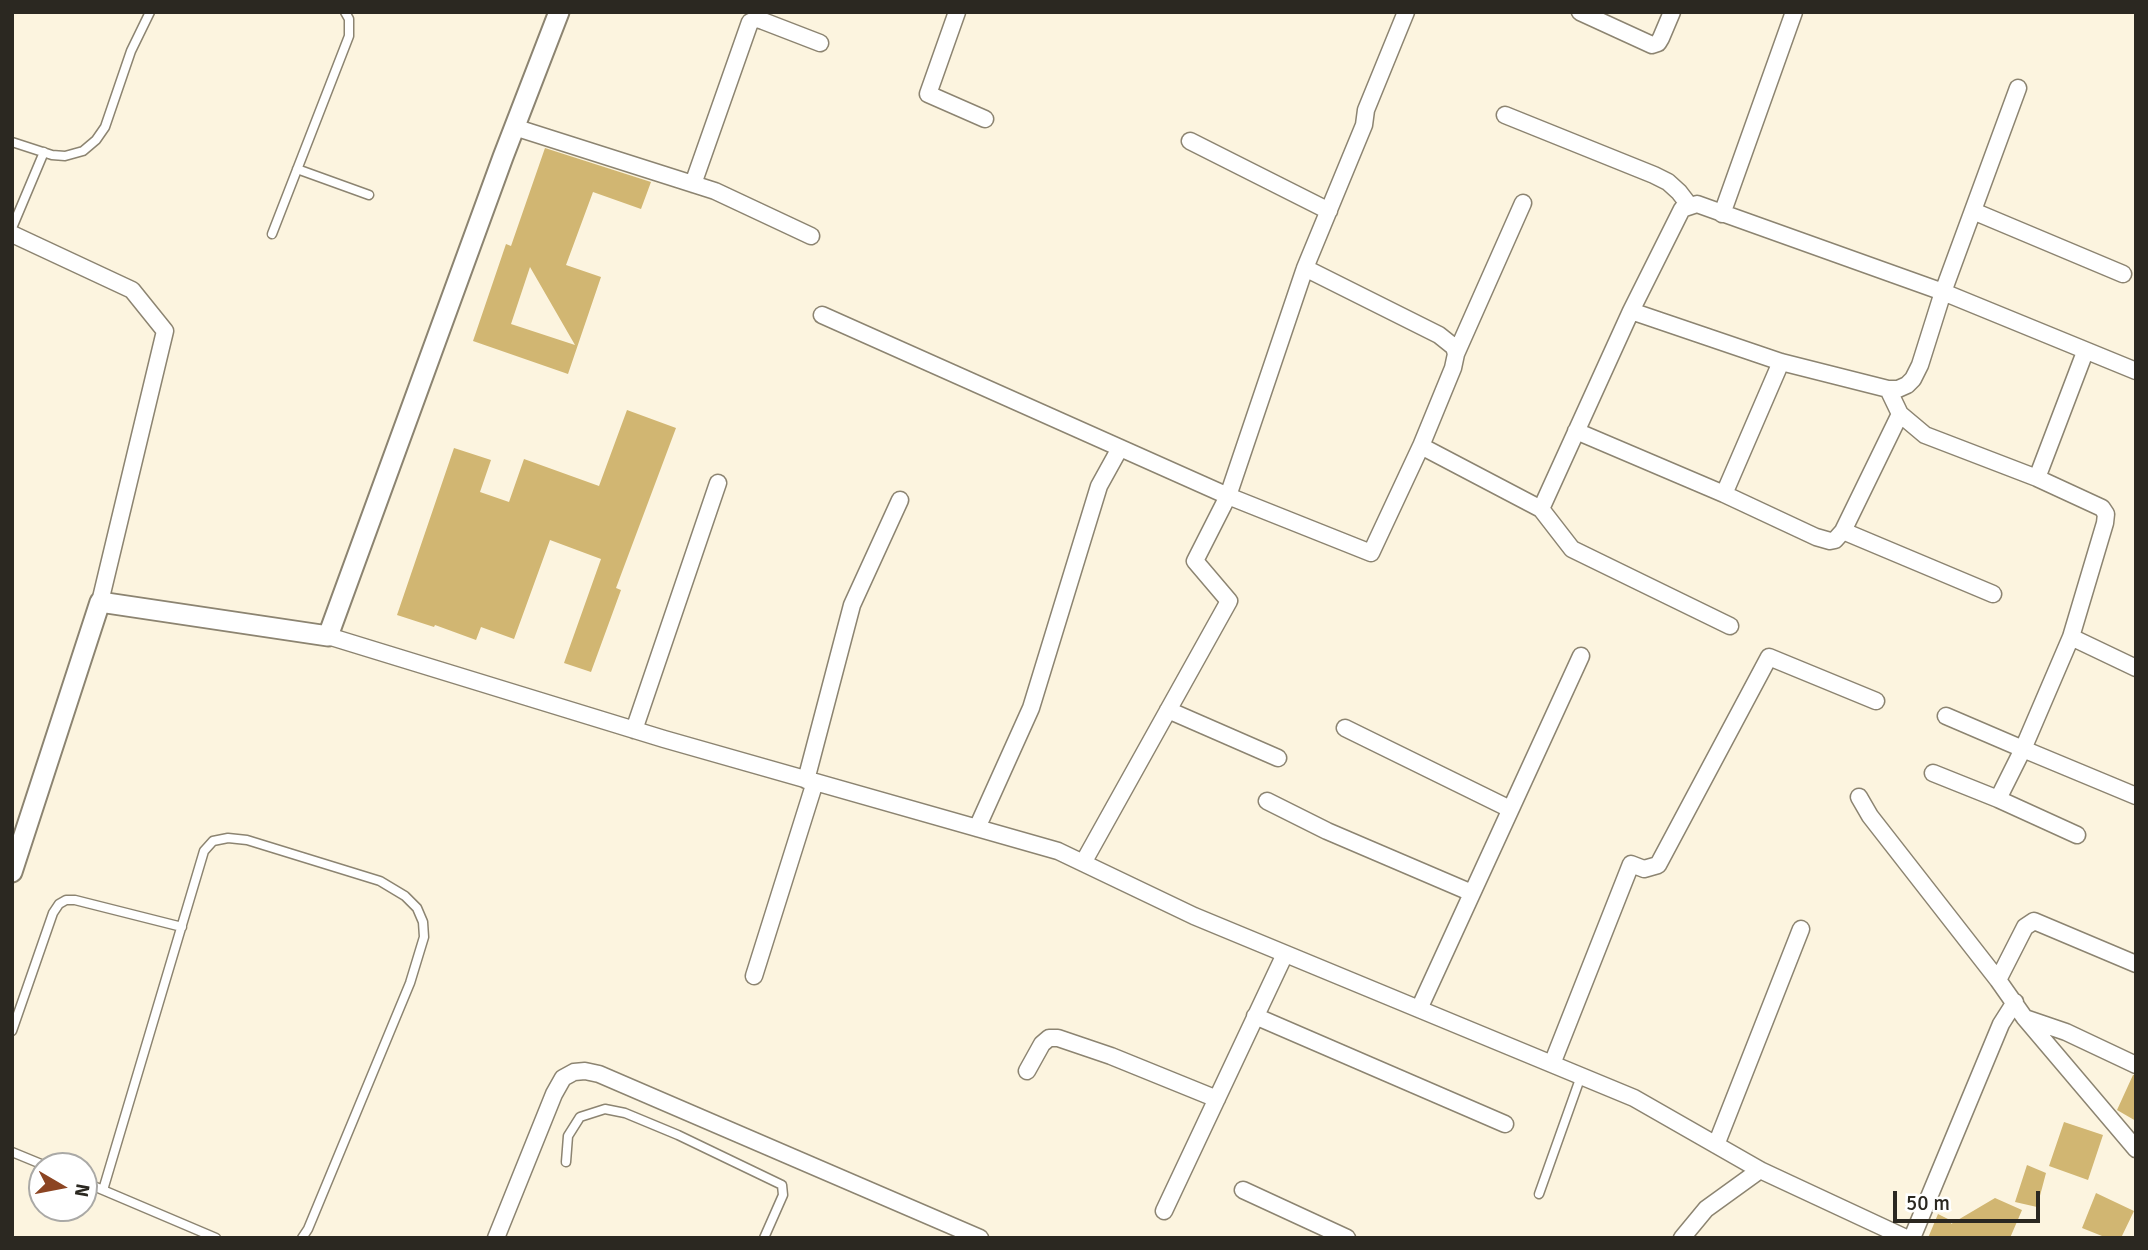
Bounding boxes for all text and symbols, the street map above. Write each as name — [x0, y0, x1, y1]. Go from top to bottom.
north arrow — [28, 1152, 98, 1222]
scale bar — [1896, 1176, 2043, 1220]
text: N — [69, 1182, 95, 1199]
text: 50 m — [1906, 1190, 1950, 1216]

